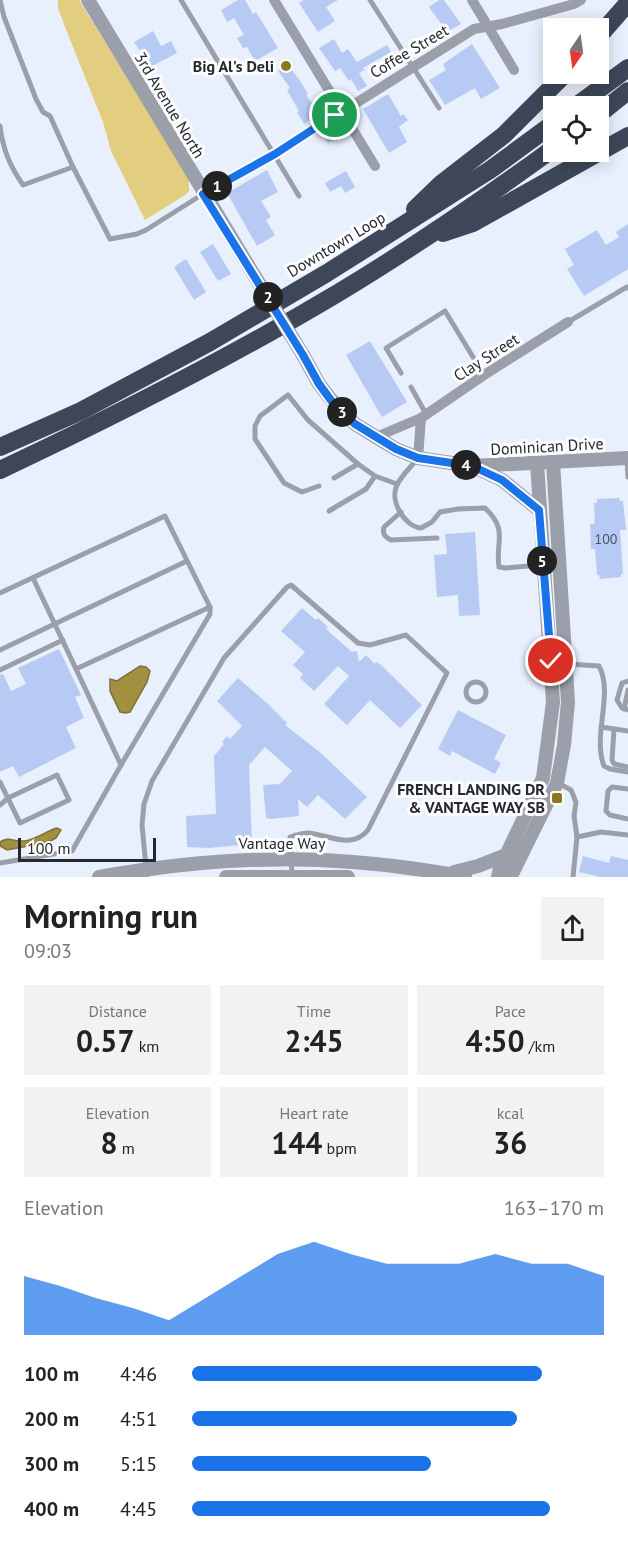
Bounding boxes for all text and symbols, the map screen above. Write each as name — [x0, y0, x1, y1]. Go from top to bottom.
north arrow — [543, 18, 609, 84]
map controls — [543, 18, 609, 162]
street label: Coffee Street — [366, 19, 452, 82]
street label: 3rd Avenue North — [130, 48, 210, 162]
place label: Big Al's Deli — [193, 56, 274, 76]
marker: Big Al's Deli — [279, 59, 293, 73]
pin — [309, 89, 360, 140]
button: locate — [543, 96, 609, 162]
icon: arrive — [318, 98, 351, 131]
pin: 1 — [202, 171, 232, 201]
text: 1 — [212, 176, 222, 196]
street label: Downtown Loop — [283, 207, 389, 281]
pin: 2 — [253, 282, 283, 312]
text: 2 — [263, 287, 273, 307]
street label: Clay Street — [450, 328, 523, 385]
pin: 3 — [327, 397, 357, 427]
text: 3 — [337, 402, 347, 422]
street label: Dominican Drive — [490, 433, 604, 459]
pin: 4 — [451, 450, 481, 480]
text: 4 — [461, 455, 471, 475]
house number: 100 — [595, 530, 618, 548]
pin: 5 — [527, 546, 557, 576]
text: 5 — [537, 551, 547, 571]
pin — [525, 635, 576, 686]
icon: check — [534, 644, 567, 677]
place label: FRENCH LANDING DR & VANTAGE WAY SB — [397, 779, 545, 817]
marker: FRENCH LANDING DR & VANTAGE WAY SB — [550, 791, 564, 805]
street label: Vantage Way — [237, 833, 326, 853]
scale bar — [18, 835, 156, 863]
text: 100 m — [27, 838, 70, 858]
text: Morning run — [24, 894, 198, 937]
button: share — [541, 897, 604, 960]
text: 09:03 — [24, 938, 72, 964]
text: Distance — [88, 1001, 147, 1021]
text: Time — [297, 1001, 331, 1021]
text: Pace — [495, 1001, 526, 1021]
text: 0.57 — [76, 1021, 134, 1060]
text: 2:45 — [284, 1021, 344, 1060]
text: 4:50 — [465, 1021, 525, 1060]
text: km — [134, 1036, 159, 1056]
text: /km — [525, 1036, 555, 1056]
text: Elevation — [86, 1103, 150, 1123]
text: Heart rate — [279, 1103, 349, 1123]
text: kcal — [497, 1103, 524, 1123]
text: 8 — [101, 1123, 118, 1162]
text: 144 — [271, 1123, 322, 1162]
text: 36 — [493, 1123, 527, 1162]
text: m — [118, 1138, 135, 1158]
text: bpm — [322, 1138, 357, 1158]
text: Elevation — [24, 1195, 104, 1221]
text: 163–170 m — [504, 1195, 604, 1221]
text: 100 m — [24, 1361, 79, 1387]
text: 4:46 — [120, 1361, 157, 1387]
text: 200 m — [24, 1406, 79, 1432]
text: 4:51 — [120, 1406, 157, 1432]
text: 300 m — [24, 1451, 79, 1477]
text: 5:15 — [120, 1451, 157, 1477]
text: 400 m — [24, 1496, 79, 1522]
text: 4:45 — [120, 1496, 157, 1522]

